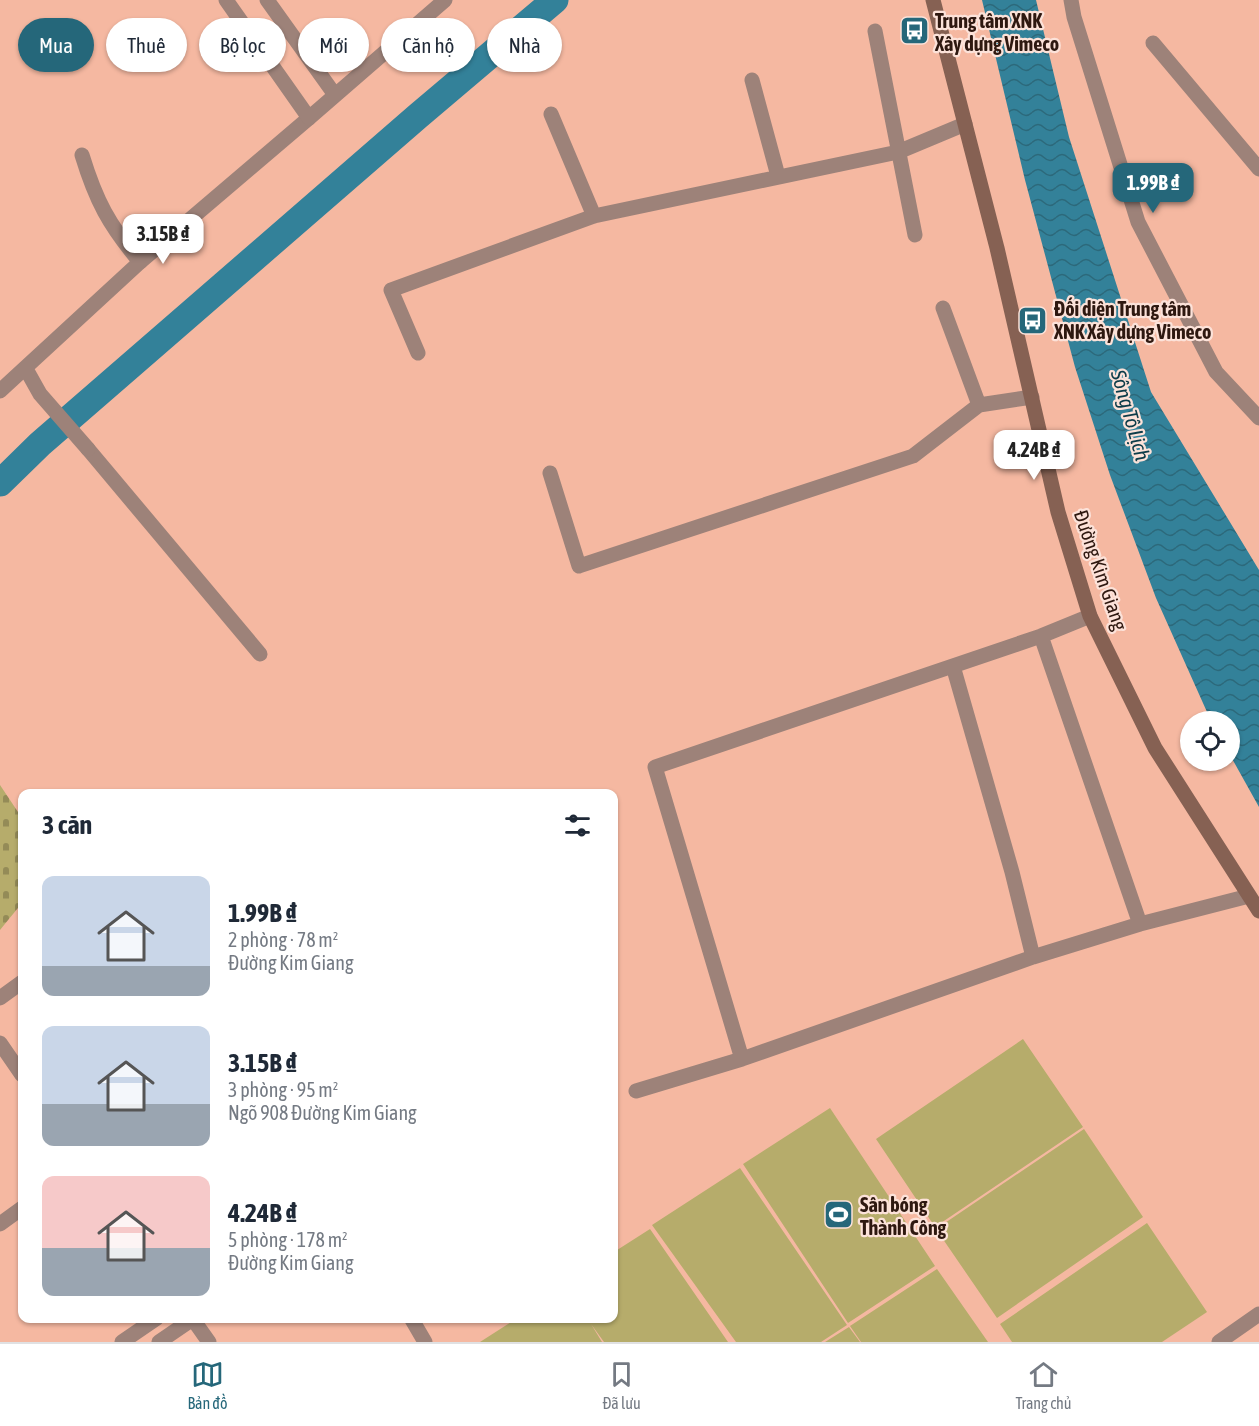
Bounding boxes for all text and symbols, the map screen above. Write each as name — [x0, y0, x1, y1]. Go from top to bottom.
place label: Trung tâm XNK Xây dựng Vimeco — [934, 9, 1059, 55]
bus stop icon: Trung tâm XNK Xây dựng Vimeco — [898, 15, 930, 47]
chip: Mua — [18, 18, 94, 72]
chip: Thuê — [106, 18, 187, 72]
chip: Bộ lọc — [199, 18, 286, 72]
chip: Mới — [298, 18, 369, 72]
chip: Căn hộ — [381, 18, 475, 72]
chip: Nhà — [487, 18, 562, 72]
pin: 1.99B ₫ — [1098, 163, 1208, 214]
text: 1.99B ₫ — [1127, 171, 1179, 194]
pin: 3.15B ₫ — [108, 214, 218, 265]
text: 3.15B ₫ — [137, 222, 189, 245]
place label: Đối diện Trung tâm XNK Xây dựng Vimeco — [1053, 297, 1211, 343]
bus stop icon: Đối diện Trung tâm XNK Xây dựng Vimeco — [1017, 304, 1049, 336]
water label: Sông Tô Lịch — [1106, 366, 1155, 463]
pin: 4.24B ₫ — [979, 430, 1089, 481]
text: 4.24B ₫ — [1008, 438, 1060, 461]
street label: Đường Kim Giang — [1070, 507, 1132, 634]
map controls — [1180, 711, 1240, 771]
button: locate — [1180, 711, 1240, 771]
icon: filters — [561, 809, 594, 842]
text: 3 căn — [42, 810, 92, 840]
text: 1.99B ₫ — [228, 898, 297, 928]
icon: home — [90, 900, 162, 972]
text: 2 phòng · 78 m² — [228, 928, 338, 951]
text: Đường Kim Giang — [228, 951, 354, 974]
text: 3.15B ₫ — [228, 1048, 297, 1078]
icon: home — [90, 1050, 162, 1122]
text: 3 phòng · 95 m² — [228, 1078, 338, 1101]
text: Ngõ 908 Đường Kim Giang — [228, 1101, 417, 1124]
place label: Sân bóng Thành Công — [860, 1193, 947, 1239]
text: 4.24B ₫ — [228, 1198, 297, 1228]
sports icon: Sân bóng Thành Công — [823, 1199, 855, 1231]
icon: home — [90, 1200, 162, 1272]
text: 5 phòng · 178 m² — [228, 1228, 348, 1251]
text: Đường Kim Giang — [228, 1251, 354, 1274]
tab: Bản đồ — [187, 1358, 228, 1412]
tab: Đã lưu — [602, 1358, 641, 1412]
tab: Trang chủ — [1015, 1358, 1072, 1412]

